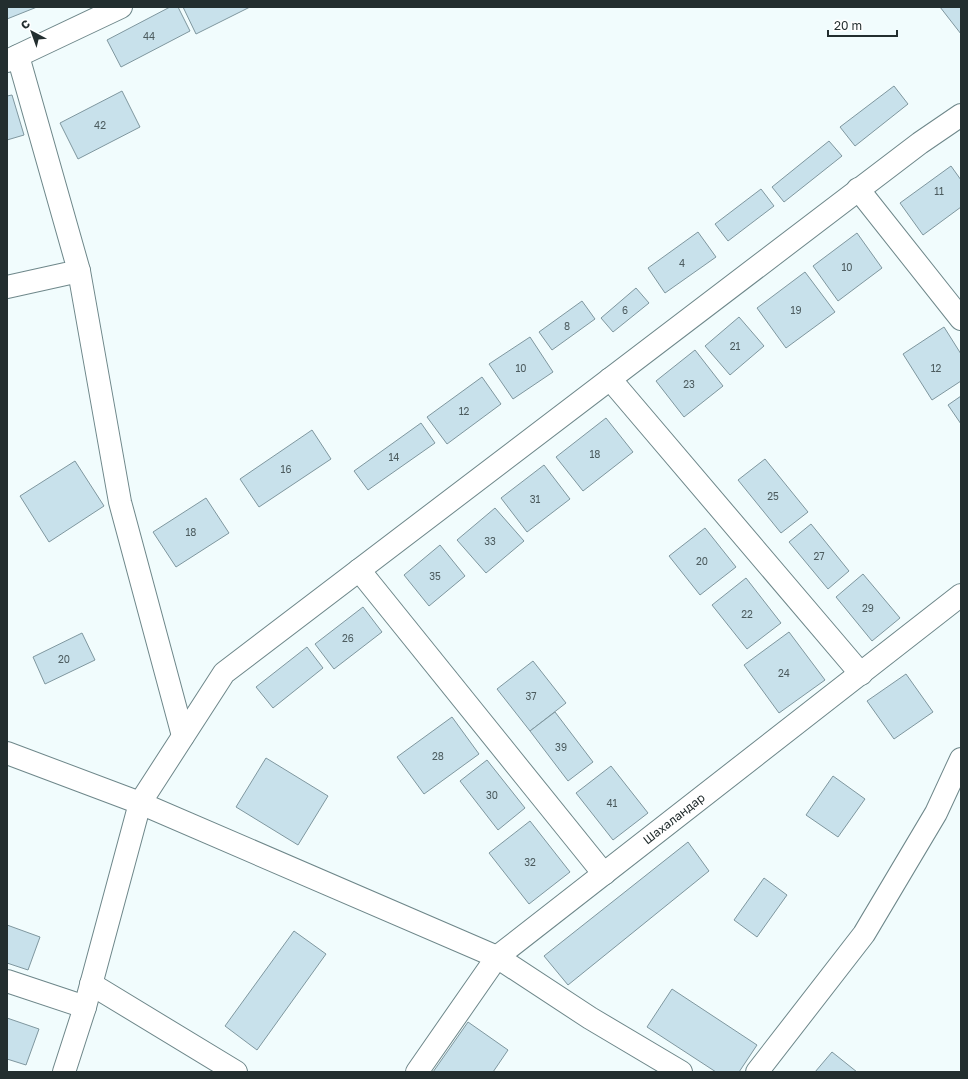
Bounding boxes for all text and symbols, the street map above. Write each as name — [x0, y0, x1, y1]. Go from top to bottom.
north arrow — [12, 12, 52, 52]
scale bar — [828, 12, 897, 38]
text: С — [18, 16, 32, 32]
text: 20 m — [834, 18, 862, 33]
house number: 44 — [143, 30, 155, 42]
house number: 42 — [94, 119, 106, 131]
house number: 11 — [934, 185, 944, 197]
house number: 4 — [679, 257, 685, 269]
house number: 10 — [841, 261, 853, 273]
house number: 6 — [622, 304, 628, 316]
house number: 19 — [791, 304, 801, 316]
house number: 8 — [564, 320, 570, 332]
house number: 21 — [730, 340, 740, 352]
house number: 10 — [515, 362, 527, 374]
house number: 12 — [931, 362, 942, 374]
house number: 23 — [683, 378, 695, 390]
house number: 12 — [459, 405, 470, 417]
house number: 18 — [590, 448, 600, 460]
house number: 14 — [389, 451, 399, 463]
house number: 16 — [281, 463, 291, 475]
house number: 25 — [767, 490, 779, 502]
house number: 31 — [530, 493, 540, 505]
house number: 18 — [186, 526, 196, 538]
house number: 33 — [484, 535, 496, 547]
house number: 27 — [813, 550, 825, 562]
house number: 20 — [696, 555, 708, 567]
house number: 35 — [429, 570, 441, 582]
house number: 29 — [862, 602, 874, 614]
house number: 22 — [741, 608, 753, 620]
house number: 26 — [342, 632, 354, 644]
house number: 20 — [58, 653, 70, 665]
house number: 24 — [778, 667, 790, 679]
house number: 37 — [525, 690, 537, 702]
house number: 39 — [555, 741, 567, 753]
house number: 28 — [432, 750, 444, 762]
house number: 30 — [486, 789, 498, 801]
street label: Шахаландар — [640, 790, 708, 847]
house number: 41 — [607, 797, 618, 809]
house number: 32 — [524, 856, 536, 868]

